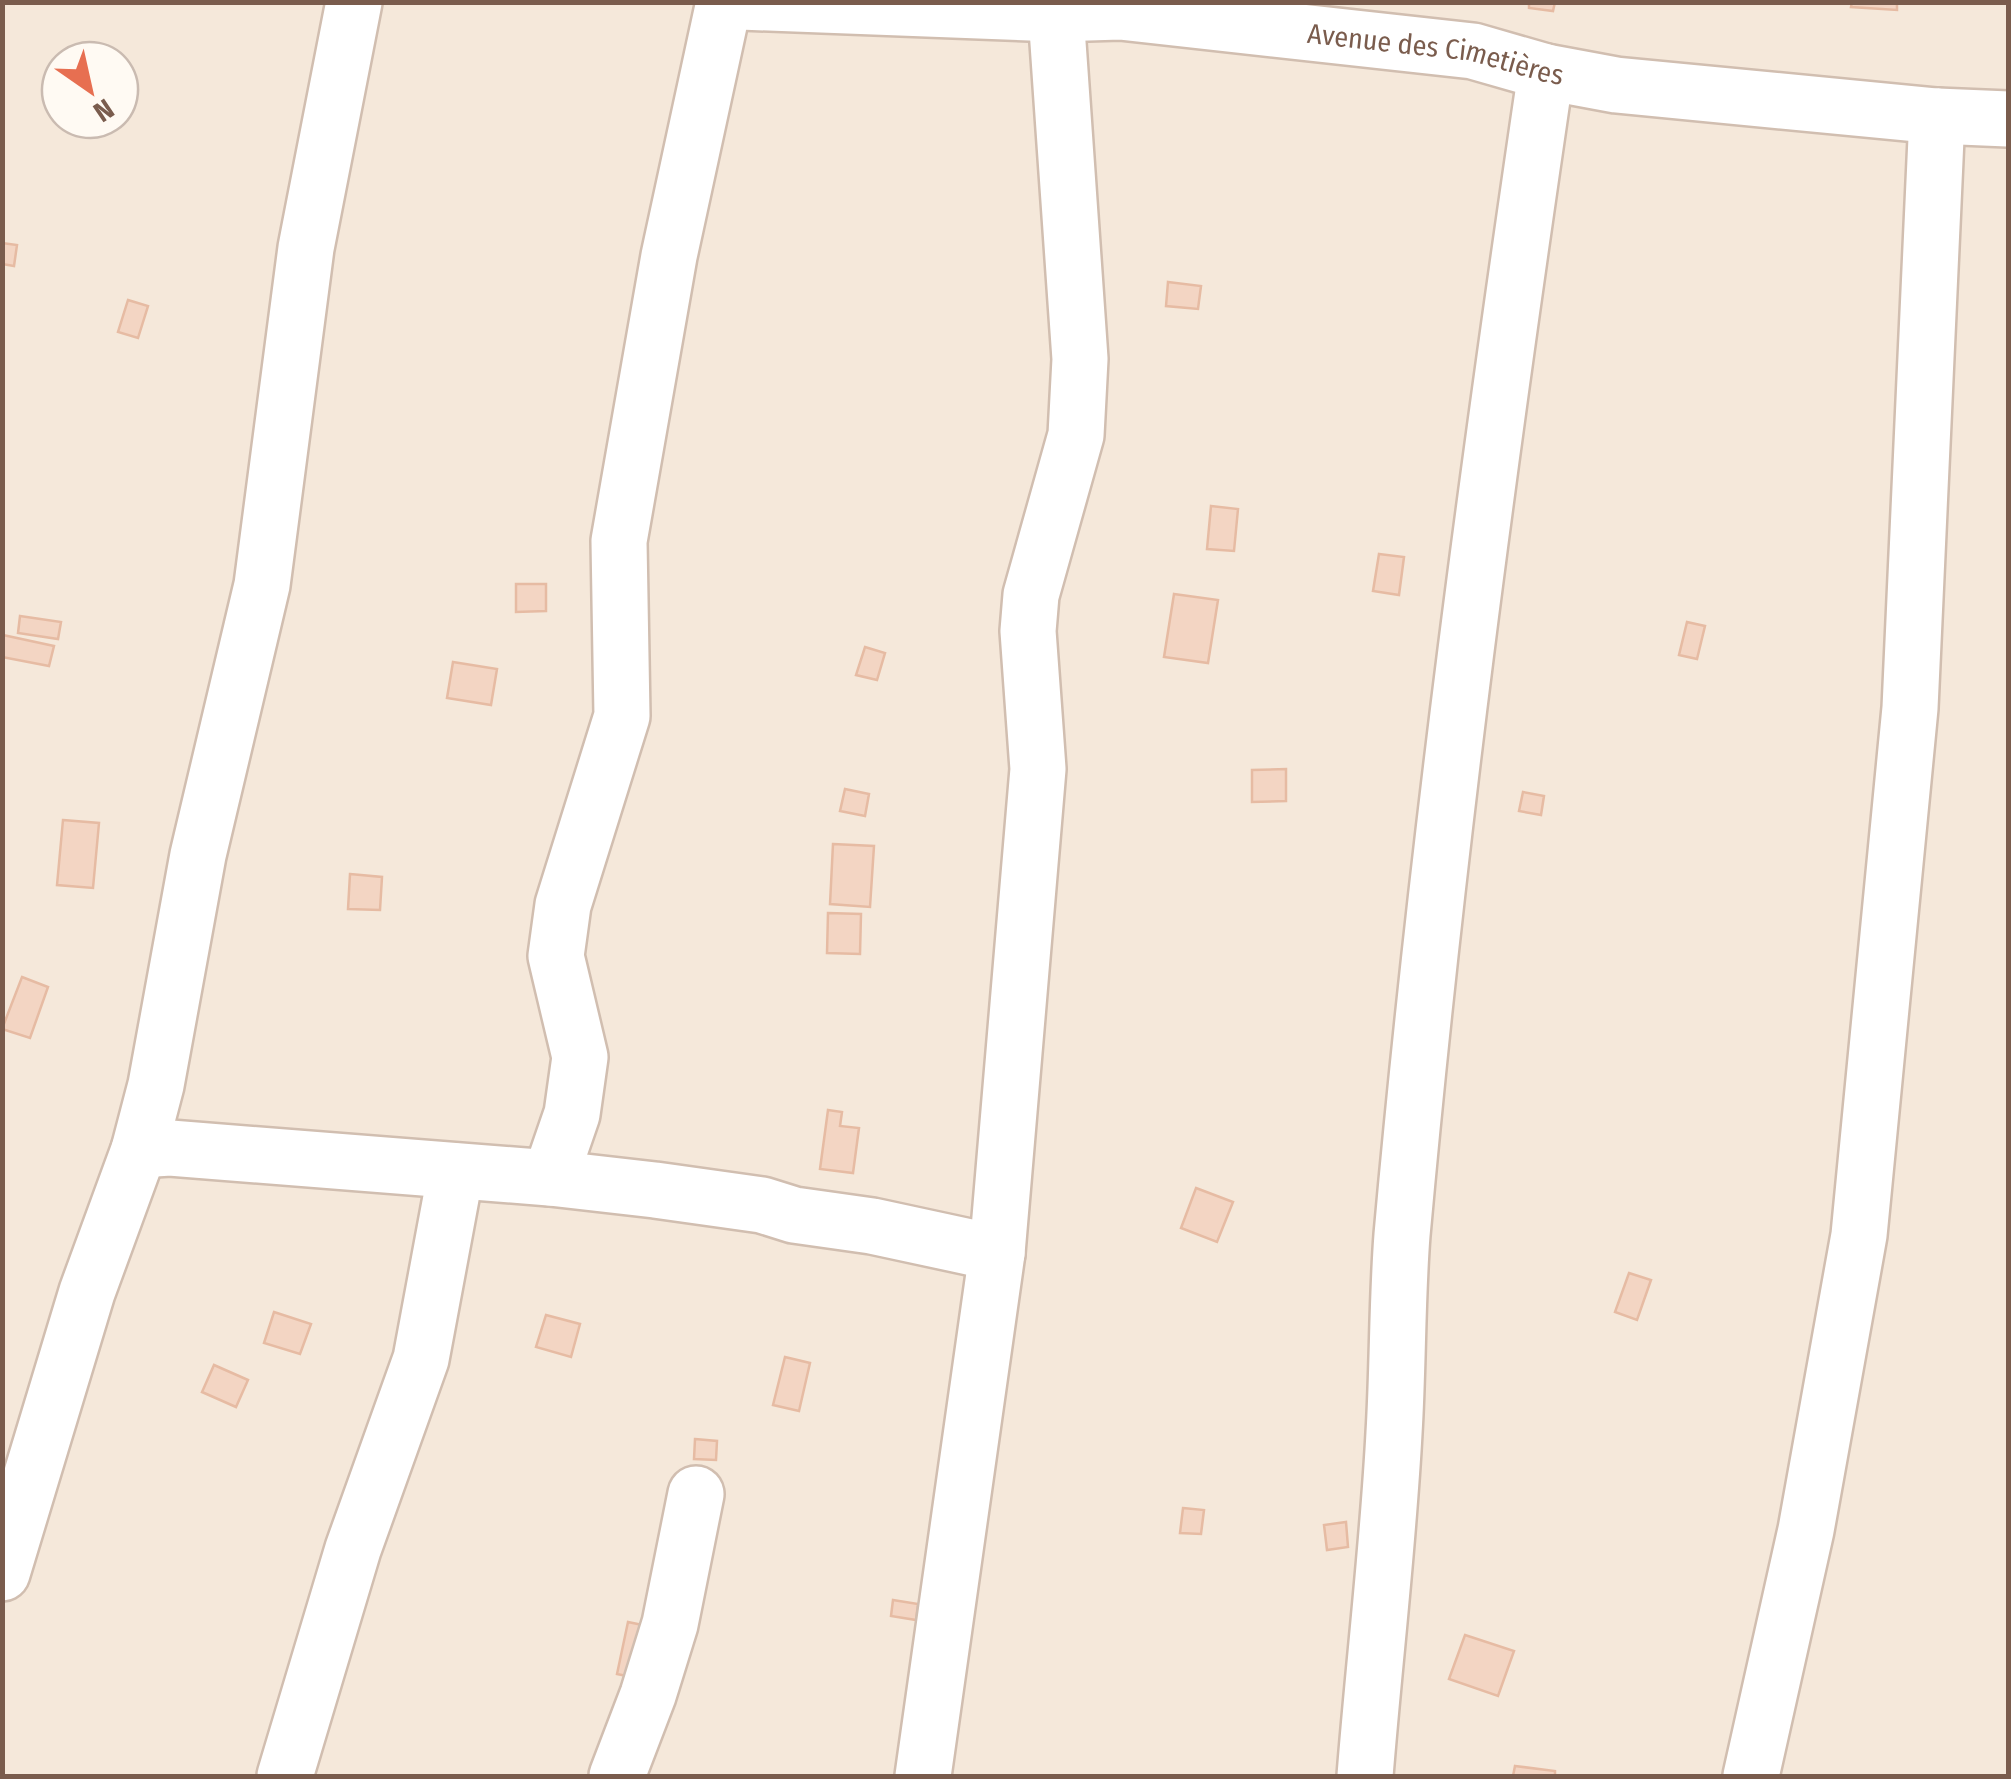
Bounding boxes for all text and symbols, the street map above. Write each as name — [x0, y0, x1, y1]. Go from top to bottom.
street label: Avenue des Cimetières — [1306, 17, 1566, 92]
north arrow — [40, 40, 140, 140]
text: N — [88, 92, 120, 129]

